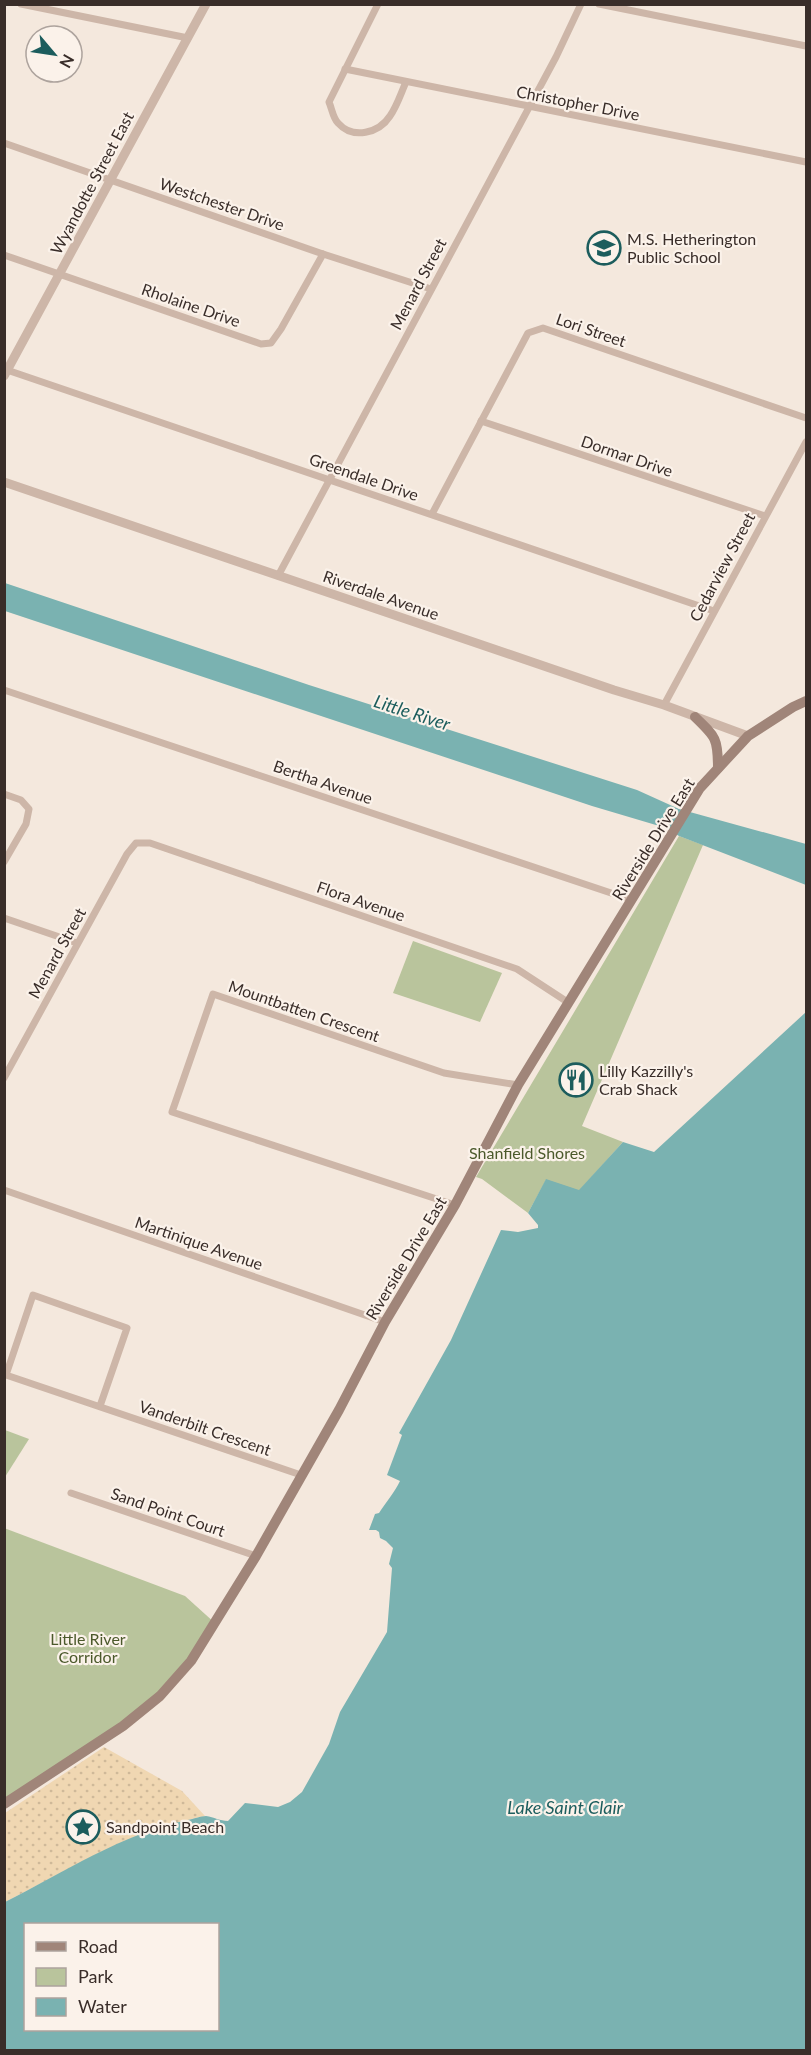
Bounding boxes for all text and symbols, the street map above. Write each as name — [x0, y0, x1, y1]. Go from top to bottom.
north arrow — [24, 24, 84, 84]
text: N — [56, 52, 79, 72]
street label: Christopher Drive — [515, 81, 641, 124]
street label: Wyandotte Street East — [46, 108, 137, 257]
street label: Westchester Drive — [157, 173, 287, 234]
place label: M.S. Hetherington Public School — [627, 229, 756, 266]
school or university icon: M.S. Hetherington Public School — [586, 230, 622, 266]
street label: Menard Street — [386, 235, 450, 333]
street label: Rholaine Drive — [139, 279, 243, 330]
street label: Lori Street — [554, 309, 629, 350]
street label: Dormar Drive — [579, 431, 676, 480]
street label: Greendale Drive — [307, 449, 421, 504]
street label: Cedarview Street — [685, 509, 758, 624]
street label: Riverdale Avenue — [321, 566, 442, 623]
water label: Little River — [371, 689, 454, 735]
street label: Bertha Avenue — [271, 756, 375, 807]
street label: Riverside Drive East — [607, 774, 698, 903]
street label: Flora Avenue — [315, 877, 408, 924]
street label: Menard Street — [24, 904, 89, 1001]
street label: Mountbatten Crescent — [226, 976, 382, 1045]
place label: Lilly Kazzilly's Crab Shack — [599, 1061, 693, 1098]
restaurant icon: Lilly Kazzilly's Crab Shack — [558, 1062, 594, 1098]
park label: Shanfield Shores — [469, 1143, 585, 1162]
street label: Riverside Drive East — [361, 1193, 450, 1323]
street label: Martinique Avenue — [133, 1212, 266, 1273]
street label: Vanderbilt Crescent — [137, 1396, 274, 1459]
street label: Sand Point Court — [109, 1483, 228, 1540]
park label: Little River Corridor — [50, 1629, 126, 1666]
water label: Lake Saint Clair — [507, 1796, 624, 1818]
place icon: Sandpoint Beach — [65, 1809, 101, 1845]
place label: Sandpoint Beach — [106, 1817, 224, 1836]
legend — [24, 1923, 219, 2031]
text: Road — [78, 1935, 118, 1957]
text: Park — [78, 1965, 114, 1987]
text: Water — [78, 1995, 127, 2017]

